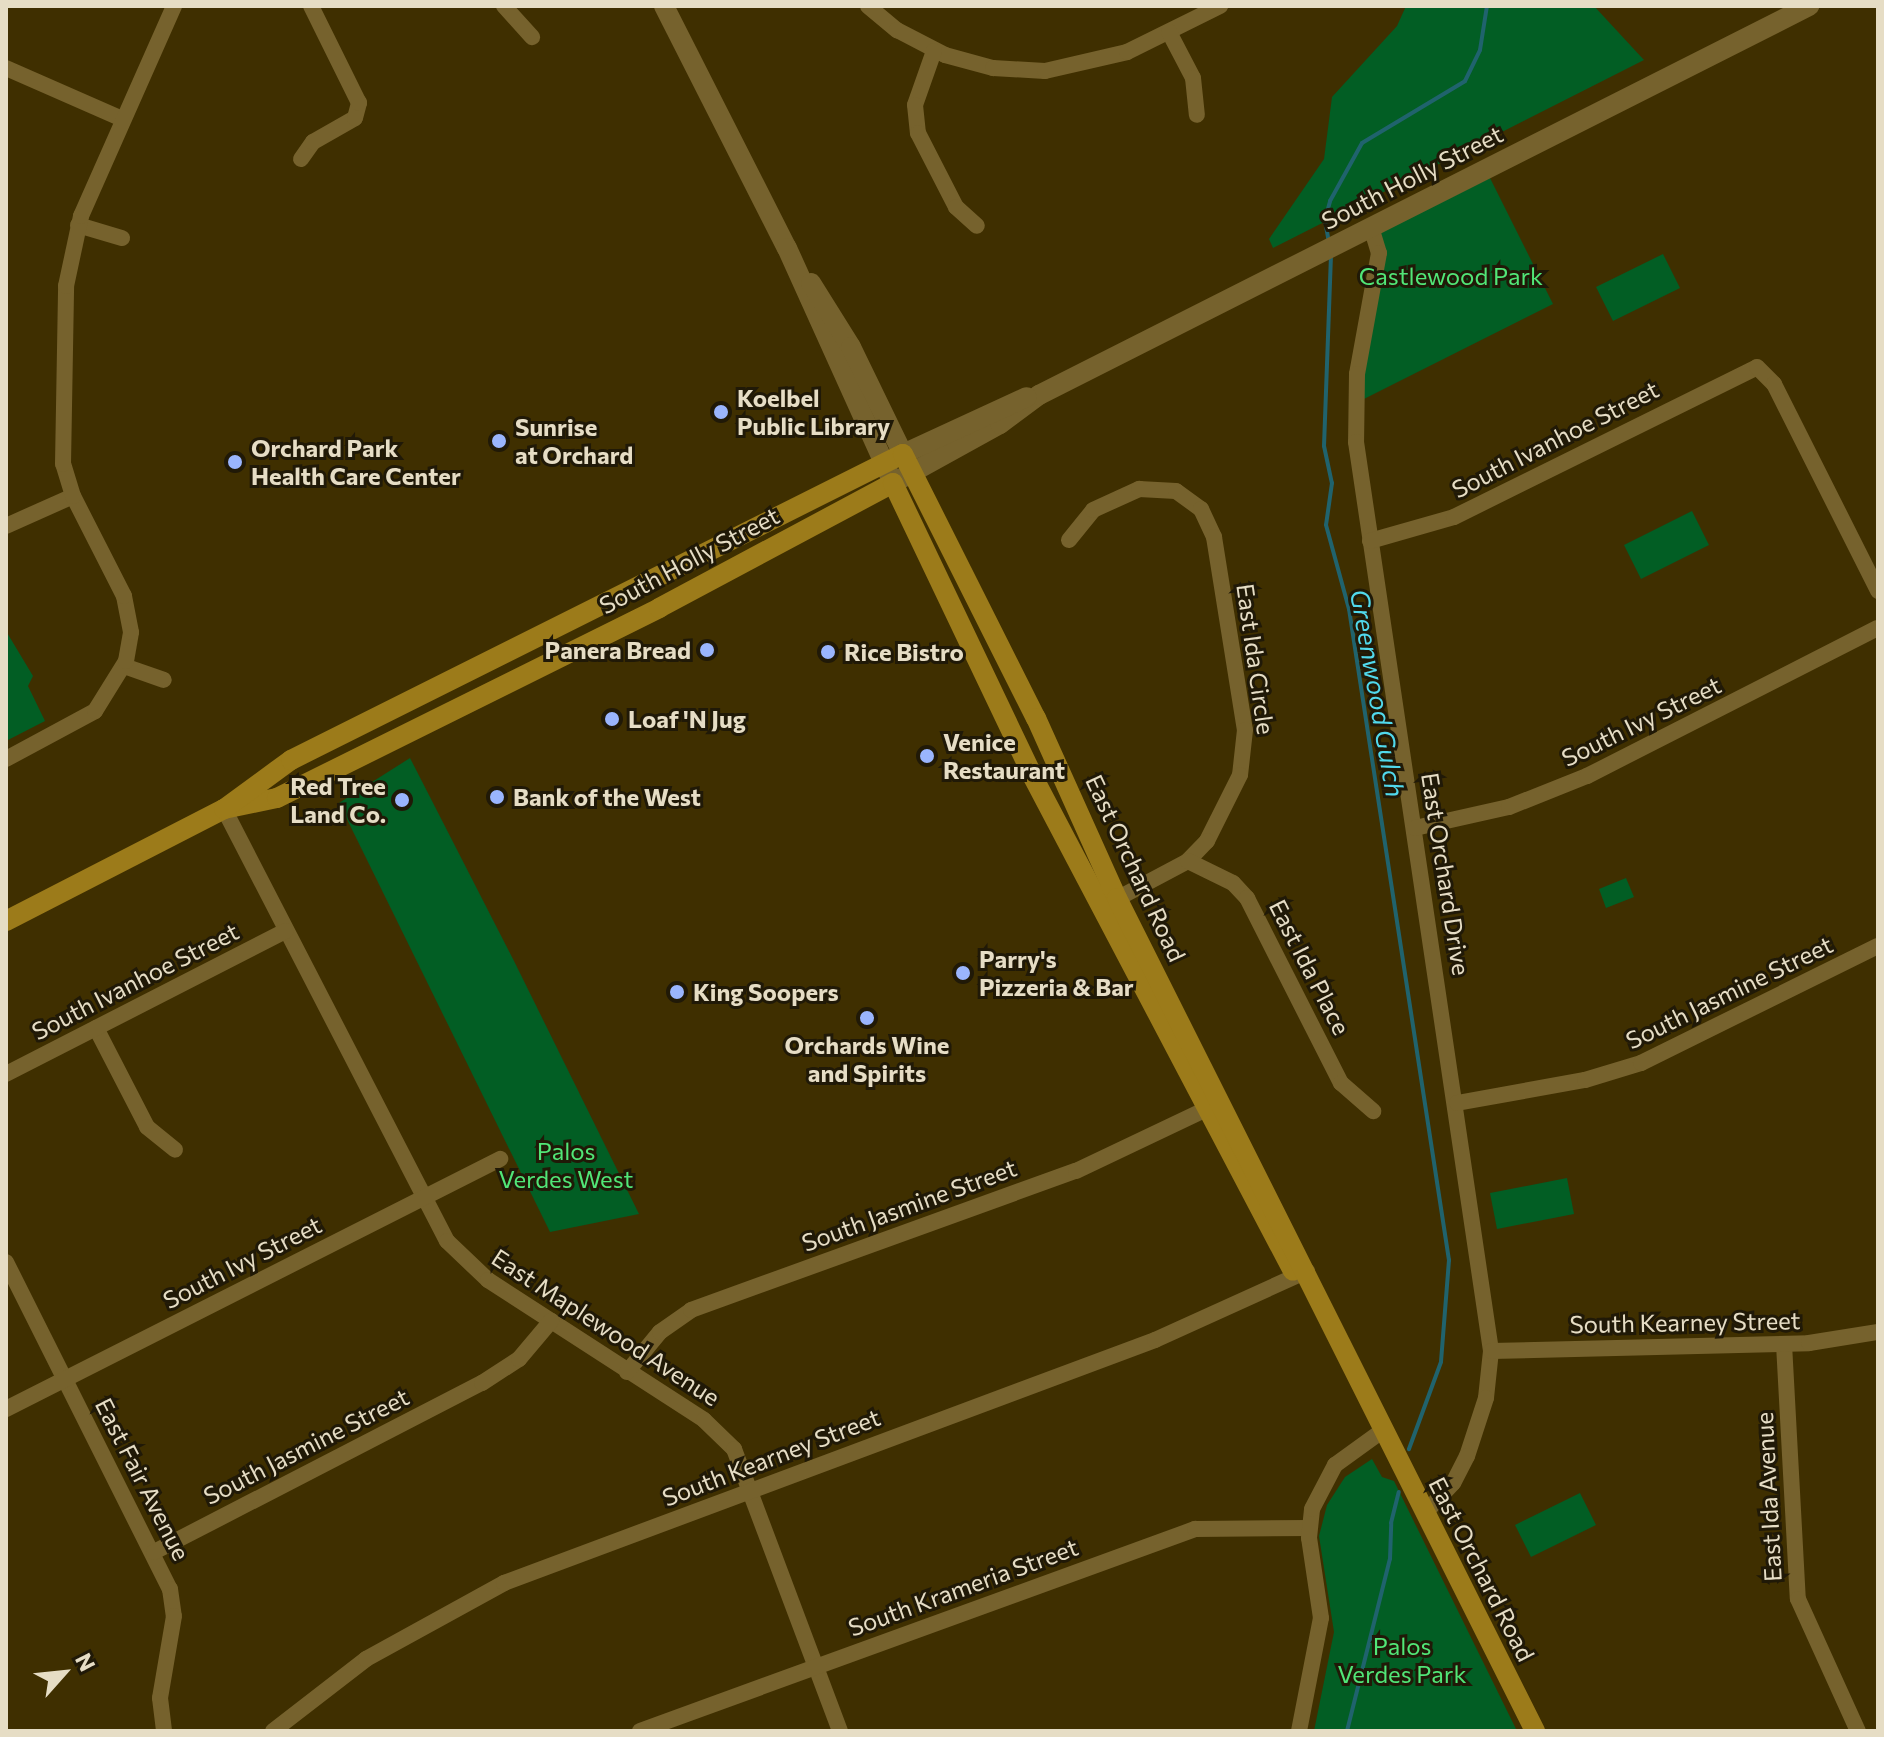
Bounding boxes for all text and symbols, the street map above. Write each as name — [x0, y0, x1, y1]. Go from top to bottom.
street label: South Holly Street — [1317, 119, 1507, 235]
park label: Castlewood Park — [1359, 262, 1543, 290]
street label: South Ivanhoe Street — [1447, 374, 1663, 504]
place label: Koelbel Public Library — [737, 384, 890, 440]
marker: Koelbel Public Library — [712, 403, 730, 421]
place label: Sunrise at Orchard — [515, 413, 633, 469]
marker: Sunrise at Orchard — [490, 432, 508, 450]
place label: Orchard Park Health Care Center — [251, 434, 461, 490]
marker: Orchard Park Health Care Center — [226, 453, 244, 471]
street label: South Holly Street — [594, 500, 784, 620]
street label: East Ida Circle — [1231, 582, 1281, 736]
water label: Greenwood Gulch — [1344, 587, 1412, 799]
place label: Panera Bread — [545, 636, 691, 664]
place label: Rice Bistro — [844, 638, 964, 666]
marker: Panera Bread — [698, 641, 716, 659]
marker: Rice Bistro — [819, 643, 837, 661]
street label: South Ivy Street — [1557, 670, 1725, 772]
place label: Loaf 'N Jug — [628, 705, 746, 733]
marker: Loaf 'N Jug — [603, 710, 621, 728]
place label: Venice Restaurant — [943, 728, 1065, 784]
marker: Venice Restaurant — [918, 747, 936, 765]
street label: East Orchard Road — [1080, 770, 1192, 966]
street label: East Orchard Drive — [1416, 771, 1476, 977]
place label: Red Tree Land Co. — [290, 772, 386, 828]
place label: Bank of the West — [513, 783, 701, 811]
marker: Bank of the West — [488, 788, 506, 806]
marker: Red Tree Land Co. — [393, 791, 411, 809]
street label: East Ida Place — [1264, 895, 1356, 1039]
street label: South Ivanhoe Street — [27, 916, 243, 1046]
street label: South Jasmine Street — [1621, 929, 1837, 1055]
place label: Parry's Pizzeria & Bar — [979, 945, 1134, 1001]
marker: Parry's Pizzeria & Bar — [954, 964, 972, 982]
place label: King Soopers — [693, 978, 839, 1006]
marker: King Soopers — [668, 983, 686, 1001]
marker: Orchards Wine and Spirits — [858, 1009, 876, 1027]
place label: Orchards Wine and Spirits — [785, 1031, 949, 1087]
park label: Palos Verdes West — [499, 1137, 633, 1193]
street label: South Jasmine Street — [798, 1153, 1020, 1257]
street label: South Ivy Street — [158, 1210, 326, 1314]
street label: East Maplewood Avenue — [487, 1242, 725, 1412]
street label: South Kearney Street — [1569, 1306, 1801, 1338]
street label: South Jasmine Street — [199, 1382, 413, 1510]
street label: East Fair Avenue — [90, 1393, 196, 1565]
street label: South Kearney Street — [658, 1402, 884, 1512]
street label: East Ida Avenue — [1749, 1411, 1787, 1583]
street label: East Orchard Road — [1423, 1472, 1541, 1666]
street label: South Krameria Street — [844, 1532, 1082, 1642]
park label: Palos Verdes Park — [1338, 1632, 1466, 1688]
north arrow — [24, 1633, 104, 1713]
text: N — [70, 1648, 102, 1675]

